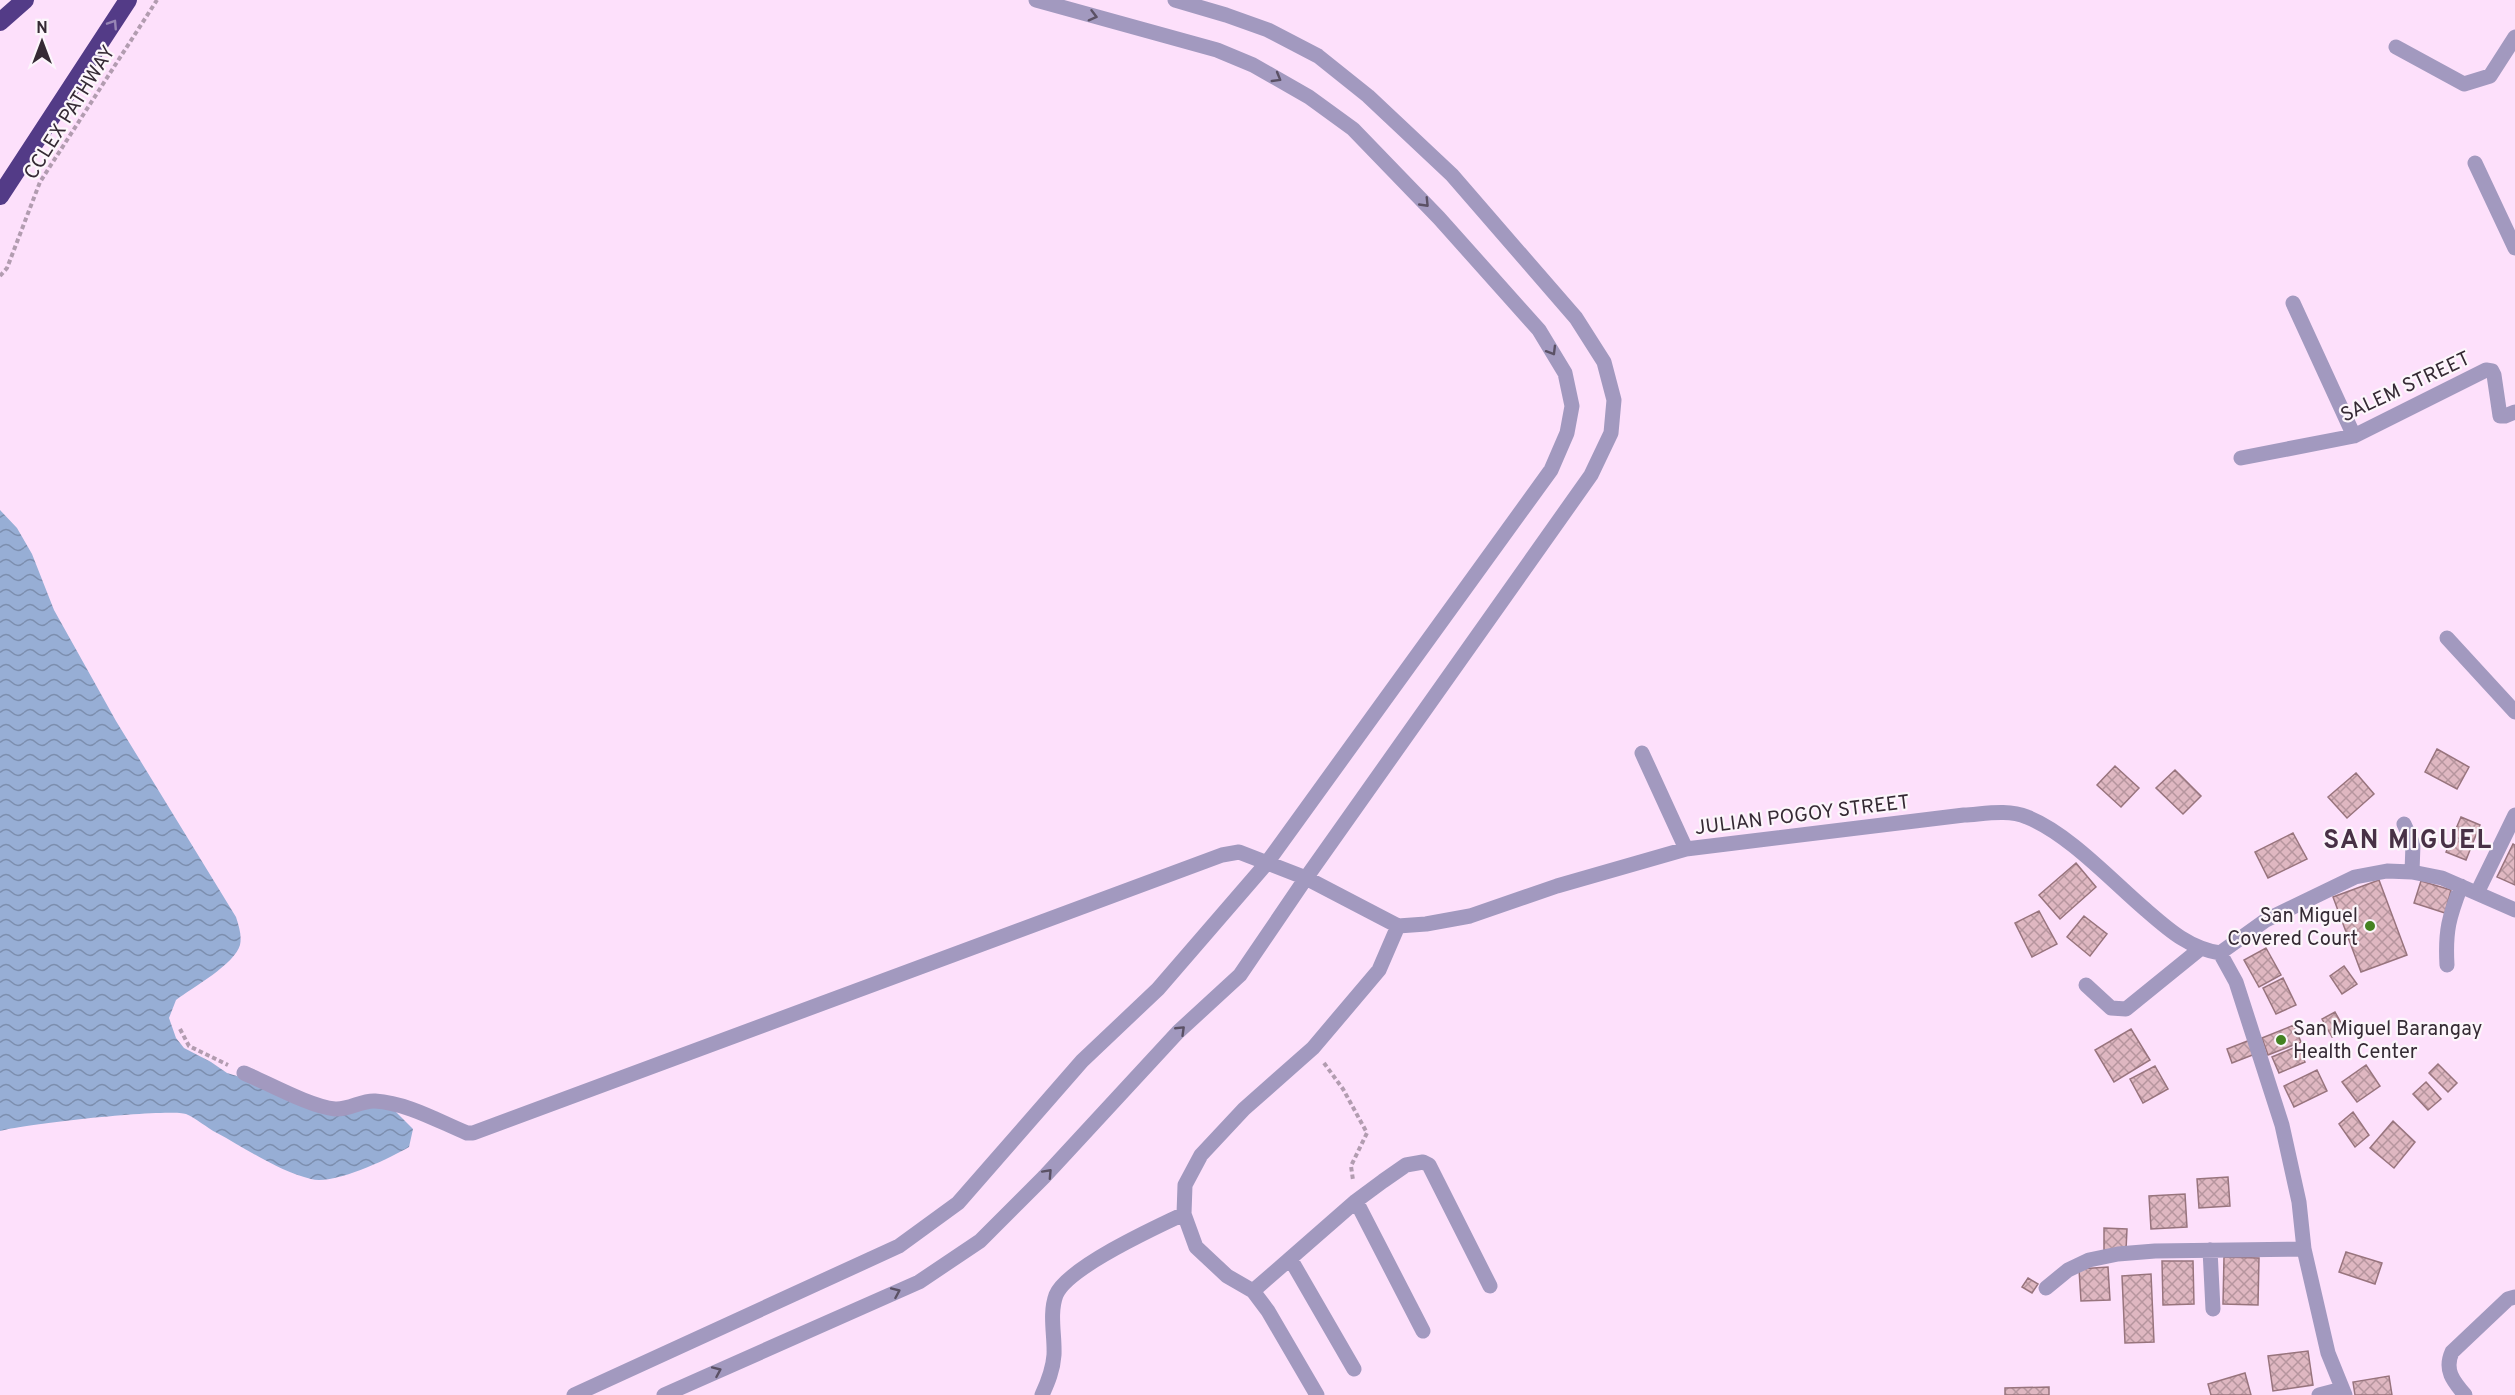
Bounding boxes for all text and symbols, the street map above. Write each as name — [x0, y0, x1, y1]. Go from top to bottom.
one-way arrow — [1088, 8, 1098, 21]
north arrow — [12, 12, 72, 72]
text: N — [36, 19, 48, 39]
one-way arrow — [105, 20, 117, 30]
street label: CCLEX PATHWAY — [19, 41, 122, 185]
one-way arrow — [1270, 71, 1281, 83]
one-way arrow — [1417, 196, 1428, 207]
one-way arrow — [1544, 345, 1556, 355]
street label: SALEM STREET — [2337, 346, 2475, 429]
street label: JULIAN POGOY STREET — [1693, 790, 1911, 842]
district label: SAN MIGUEL — [2323, 825, 2493, 858]
place label: San Miguel Covered Court — [2227, 904, 2358, 953]
marker: San Miguel Covered Court — [2363, 919, 2377, 933]
place label: San Miguel Barangay Health Center — [2293, 1017, 2482, 1066]
one-way arrow — [1174, 1026, 1184, 1037]
marker: San Miguel Barangay Health Center — [2274, 1033, 2288, 1047]
one-way arrow — [1040, 1169, 1051, 1180]
one-way arrow — [889, 1288, 900, 1300]
one-way arrow — [711, 1367, 722, 1379]

